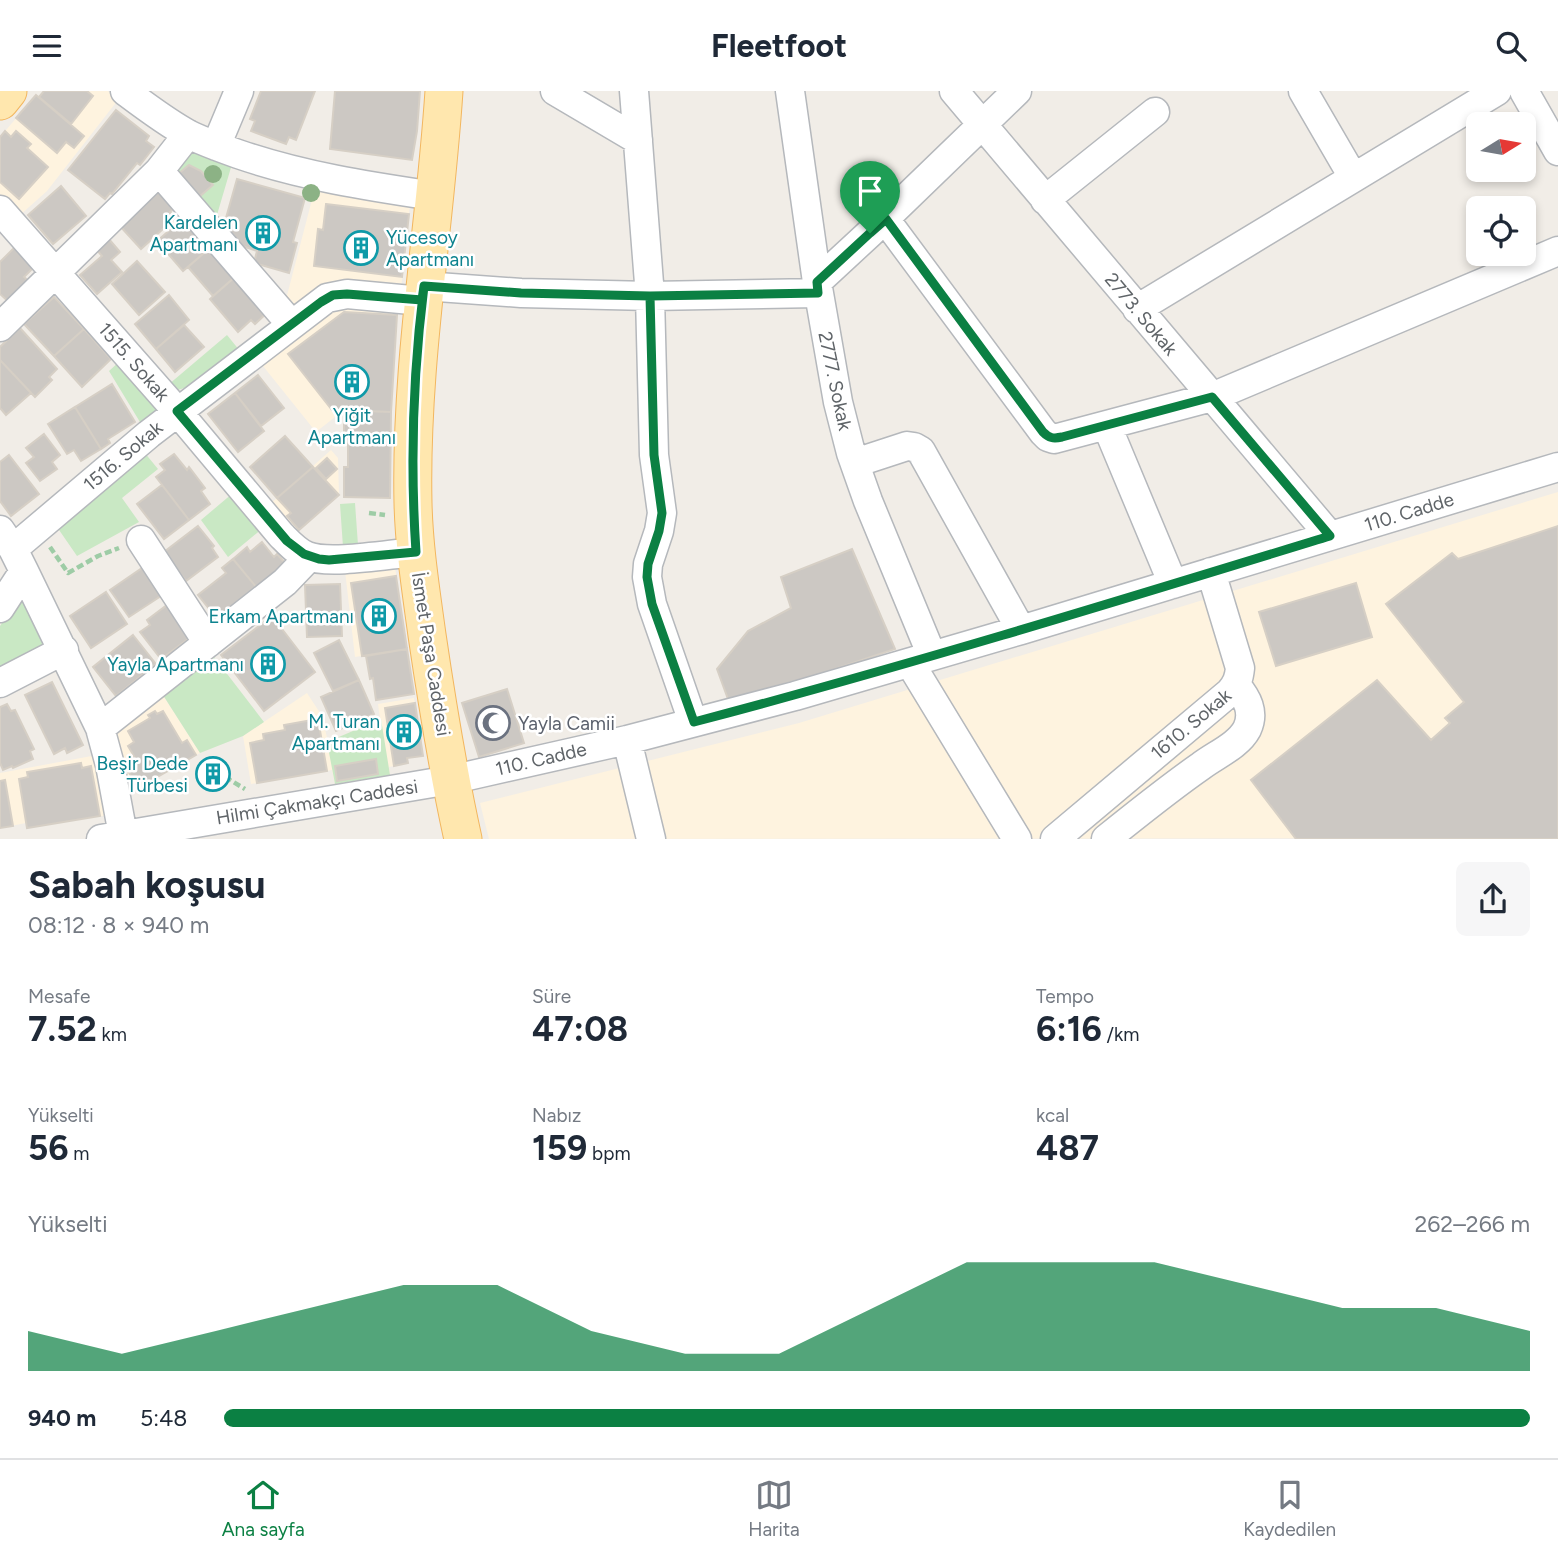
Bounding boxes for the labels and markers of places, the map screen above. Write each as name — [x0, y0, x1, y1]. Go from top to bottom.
pin — [840, 161, 900, 233]
place label: Kardelen Apartmanı — [150, 211, 238, 256]
building icon: Kardelen Apartmanı — [244, 214, 282, 252]
place label: Yücesoy Apartmanı — [386, 226, 474, 271]
building icon: Yücesoy Apartmanı — [342, 229, 380, 267]
building icon: Yiğit Apartmanı — [333, 363, 371, 401]
place label: Yiğit Apartmanı — [308, 404, 396, 449]
building icon: Erkam Apartmanı — [360, 597, 398, 635]
place label: Erkam Apartmanı — [209, 605, 354, 628]
building icon: Yayla Apartmanı — [249, 645, 287, 683]
place label: Yayla Apartmanı — [107, 653, 244, 676]
mosque icon: Yayla Camii — [474, 704, 512, 742]
place label: M. Turan Apartmanı — [292, 710, 380, 755]
place label: Yayla Camii — [518, 712, 615, 735]
building icon: M. Turan Apartmanı — [385, 713, 423, 751]
place label: Beşir Dede Türbesi — [97, 752, 188, 797]
building icon: Beşir Dede Türbesi — [194, 755, 232, 793]

